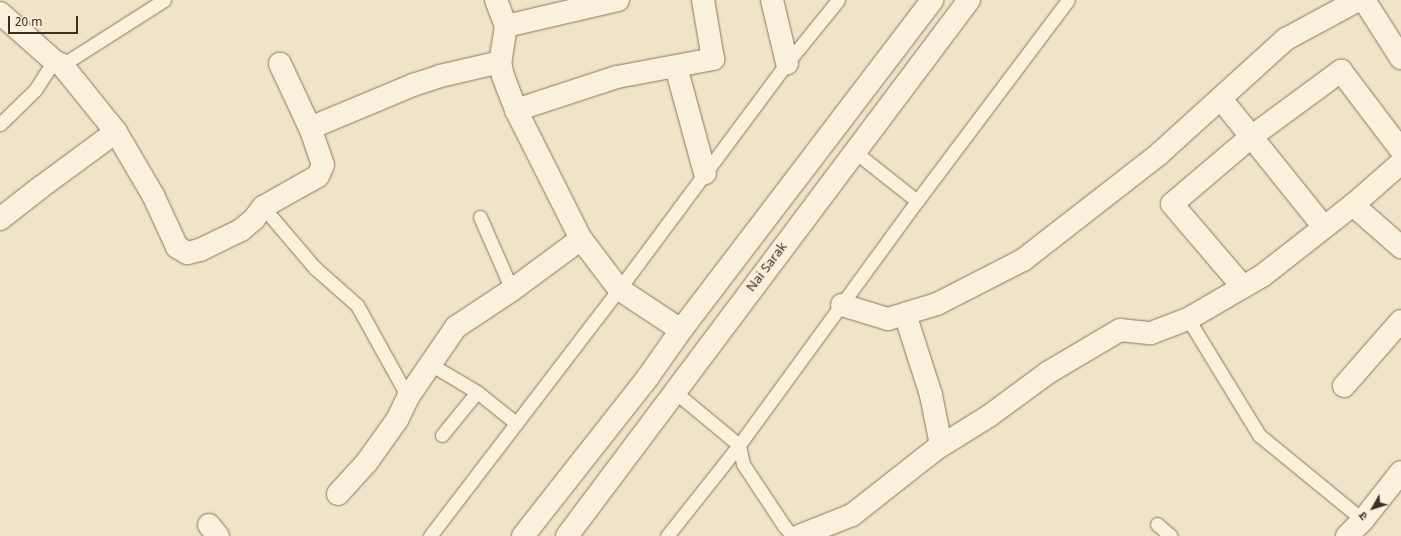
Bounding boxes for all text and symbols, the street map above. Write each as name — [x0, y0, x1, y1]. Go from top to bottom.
scale bar — [10, 8, 80, 34]
text: 20 m — [15, 15, 43, 31]
street label: Nai Sarak — [744, 240, 792, 296]
north arrow — [1353, 488, 1393, 528]
text: उ — [1356, 509, 1371, 522]

